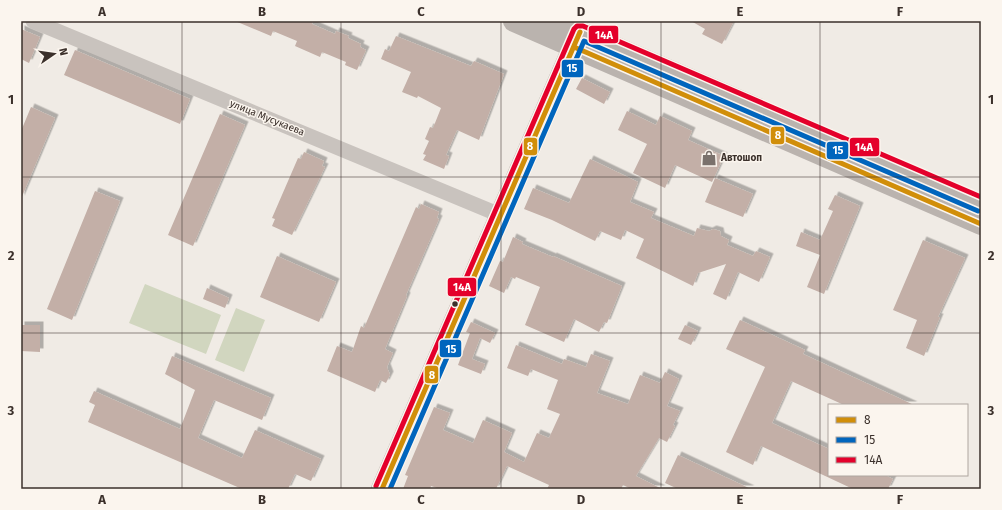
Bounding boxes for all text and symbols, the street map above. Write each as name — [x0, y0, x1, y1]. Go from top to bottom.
text: A — [97, 4, 106, 19]
text: B — [258, 4, 266, 19]
text: C — [417, 4, 425, 19]
text: D — [577, 4, 586, 19]
text: E — [737, 4, 744, 19]
text: F — [897, 4, 904, 19]
line badge: 14А — [588, 25, 619, 44]
text: 14А — [595, 29, 613, 42]
north arrow — [34, 34, 74, 74]
text: N — [56, 47, 70, 57]
line badge: 15 — [561, 59, 584, 78]
text: 15 — [567, 62, 578, 75]
text: 1 — [8, 92, 14, 107]
text: 1 — [988, 92, 994, 107]
street label: улица Мусукаева — [228, 97, 306, 139]
line badge: 8 — [770, 126, 785, 145]
text: 8 — [775, 129, 782, 142]
line badge: 8 — [523, 137, 538, 156]
line badge: 14А — [849, 137, 880, 157]
text: 8 — [527, 140, 534, 153]
line badge: 15 — [826, 141, 849, 160]
text: 14А — [855, 141, 873, 154]
text: 15 — [833, 144, 844, 157]
shop icon: Автошоп — [700, 149, 718, 167]
place label: Автошоп — [720, 152, 762, 164]
text: 2 — [8, 248, 15, 263]
text: 2 — [988, 248, 995, 263]
line badge: 14А — [447, 277, 477, 297]
text: 14А — [453, 281, 471, 294]
unlabelled marker — [450, 299, 460, 309]
line badge: 15 — [439, 339, 462, 358]
text: 15 — [446, 343, 457, 356]
line badge: 8 — [424, 365, 439, 384]
text: 8 — [429, 369, 436, 382]
text: 3 — [7, 403, 15, 418]
text: 3 — [987, 403, 995, 418]
legend — [828, 404, 968, 476]
text: 8 — [864, 413, 871, 427]
text: 15 — [864, 433, 875, 447]
text: 14А — [864, 453, 883, 467]
text: A — [97, 492, 106, 507]
text: B — [258, 492, 266, 507]
text: C — [417, 492, 425, 507]
text: D — [577, 492, 586, 507]
text: E — [737, 492, 744, 507]
text: F — [897, 492, 904, 507]

